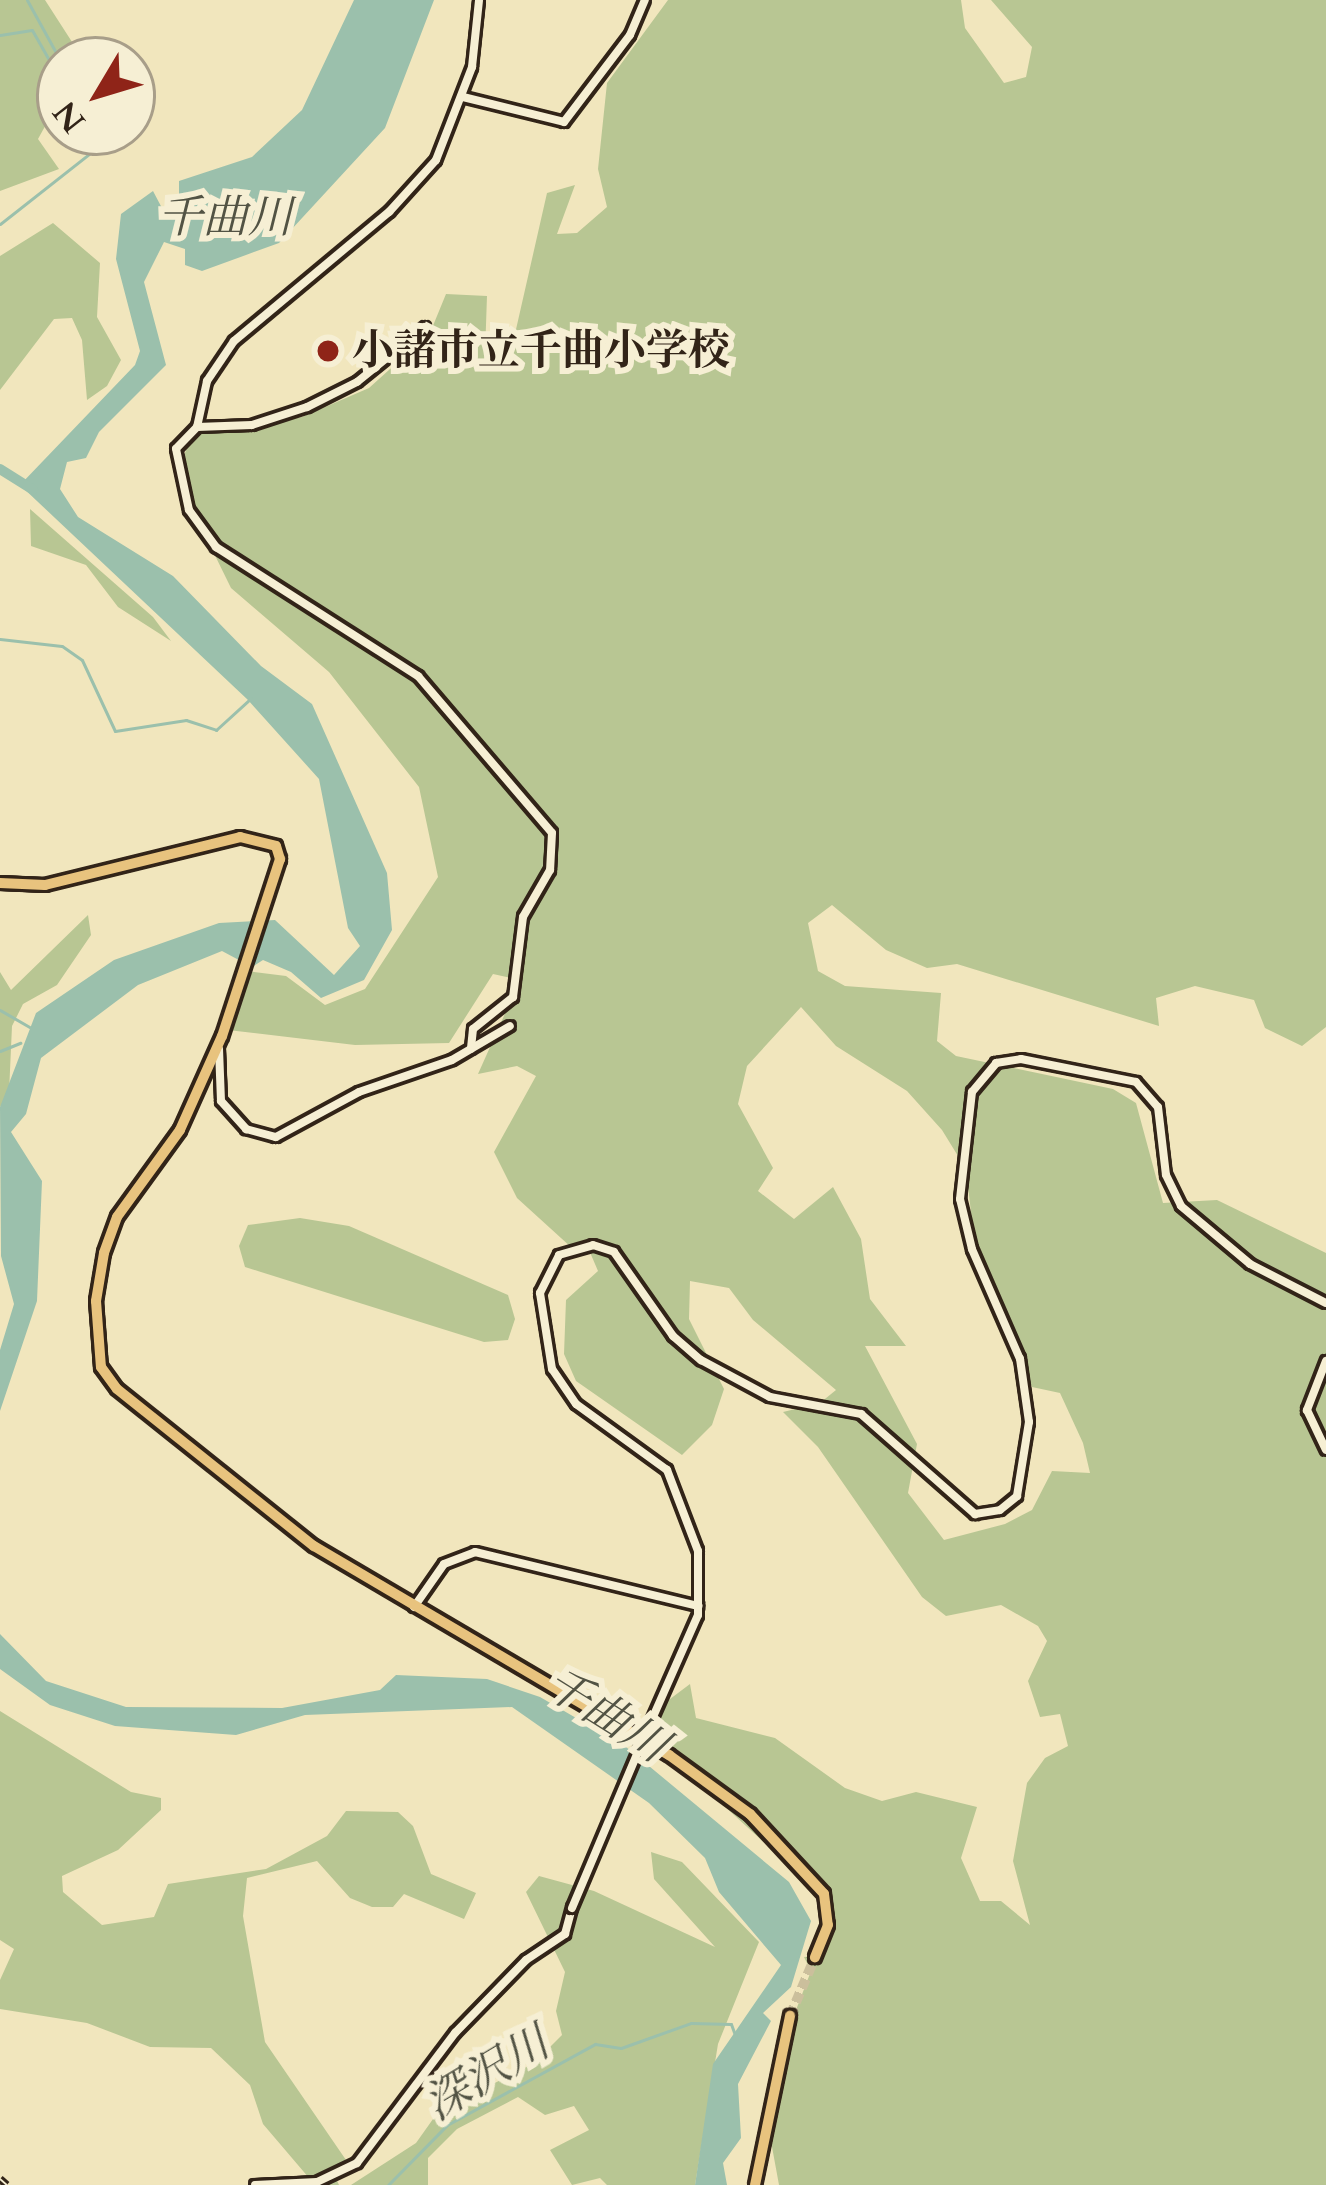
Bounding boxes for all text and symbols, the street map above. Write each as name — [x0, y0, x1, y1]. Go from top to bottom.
north arrow — [36, 36, 156, 156]
text: N — [43, 91, 96, 142]
water label: 千曲川 — [158, 191, 292, 245]
place label: 小諸市立千曲小学校 — [352, 326, 730, 376]
marker: 小諸市立千曲小学校 — [315, 338, 341, 364]
water label: 千曲川 — [534, 1656, 678, 1774]
water label: 深沢川 — [415, 2016, 559, 2132]

